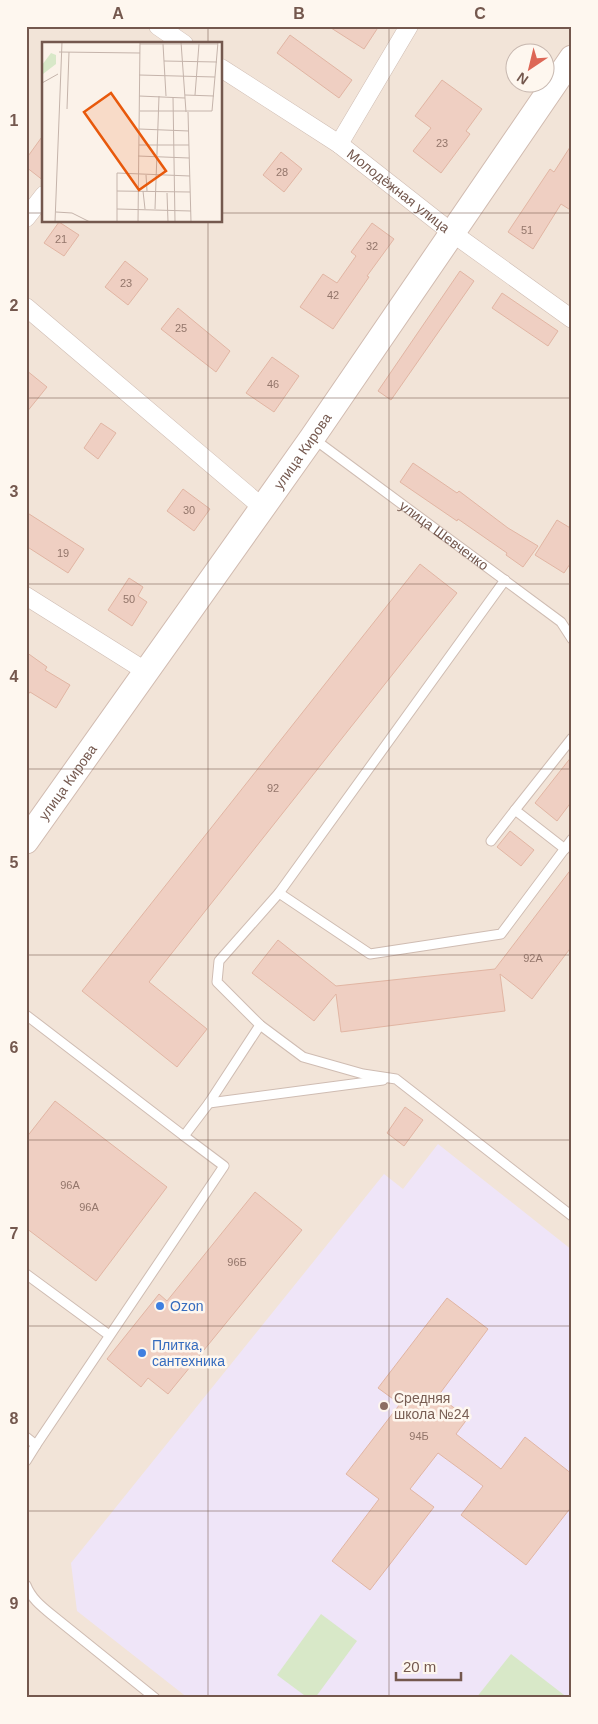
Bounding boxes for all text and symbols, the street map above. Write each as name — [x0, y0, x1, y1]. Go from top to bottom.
text: A — [112, 5, 124, 22]
text: B — [293, 5, 305, 22]
text: C — [474, 5, 486, 22]
inset map — [42, 42, 222, 222]
north arrow — [506, 42, 556, 92]
text: N — [514, 69, 531, 88]
text: 1 — [10, 112, 19, 129]
house number: 23 — [436, 137, 448, 149]
street label: Молодёжная улица — [344, 146, 453, 236]
house number: 28 — [276, 166, 288, 178]
house number: 51 — [521, 224, 533, 236]
house number: 21 — [55, 233, 67, 245]
house number: 32 — [366, 240, 378, 252]
house number: 23 — [120, 277, 132, 289]
house number: 42 — [327, 289, 339, 301]
text: 2 — [10, 297, 19, 314]
house number: 25 — [175, 322, 187, 334]
house number: 46 — [267, 378, 279, 390]
street label: улица Кирова — [270, 410, 335, 492]
text: 3 — [10, 483, 19, 500]
street label: улица Шевченко — [396, 497, 492, 574]
house number: 30 — [183, 504, 195, 516]
house number: 19 — [57, 547, 69, 559]
house number: 50 — [123, 593, 135, 605]
text: 4 — [10, 668, 19, 685]
street label: улица Кирова — [35, 741, 100, 823]
house number: 92 — [267, 782, 279, 794]
text: 5 — [10, 854, 19, 871]
house number: 92А — [523, 952, 543, 964]
text: 6 — [10, 1039, 19, 1056]
house number: 96А — [60, 1179, 80, 1191]
house number: 96А — [79, 1201, 99, 1213]
text: 7 — [10, 1225, 19, 1242]
house number: 96Б — [227, 1256, 247, 1268]
place label: Ozon — [170, 1298, 203, 1314]
marker: Ozon — [154, 1300, 166, 1312]
place label: Плитка, сантехника — [152, 1337, 225, 1369]
marker: Плитка, сантехника — [136, 1347, 148, 1359]
place label: Средняя школа №24 — [394, 1390, 470, 1422]
marker: Средняя школа №24 — [378, 1400, 390, 1412]
text: 8 — [10, 1410, 19, 1427]
house number: 94Б — [409, 1430, 429, 1442]
text: 9 — [10, 1595, 19, 1612]
scale bar — [396, 1649, 460, 1681]
text: 20 m — [403, 1658, 436, 1675]

